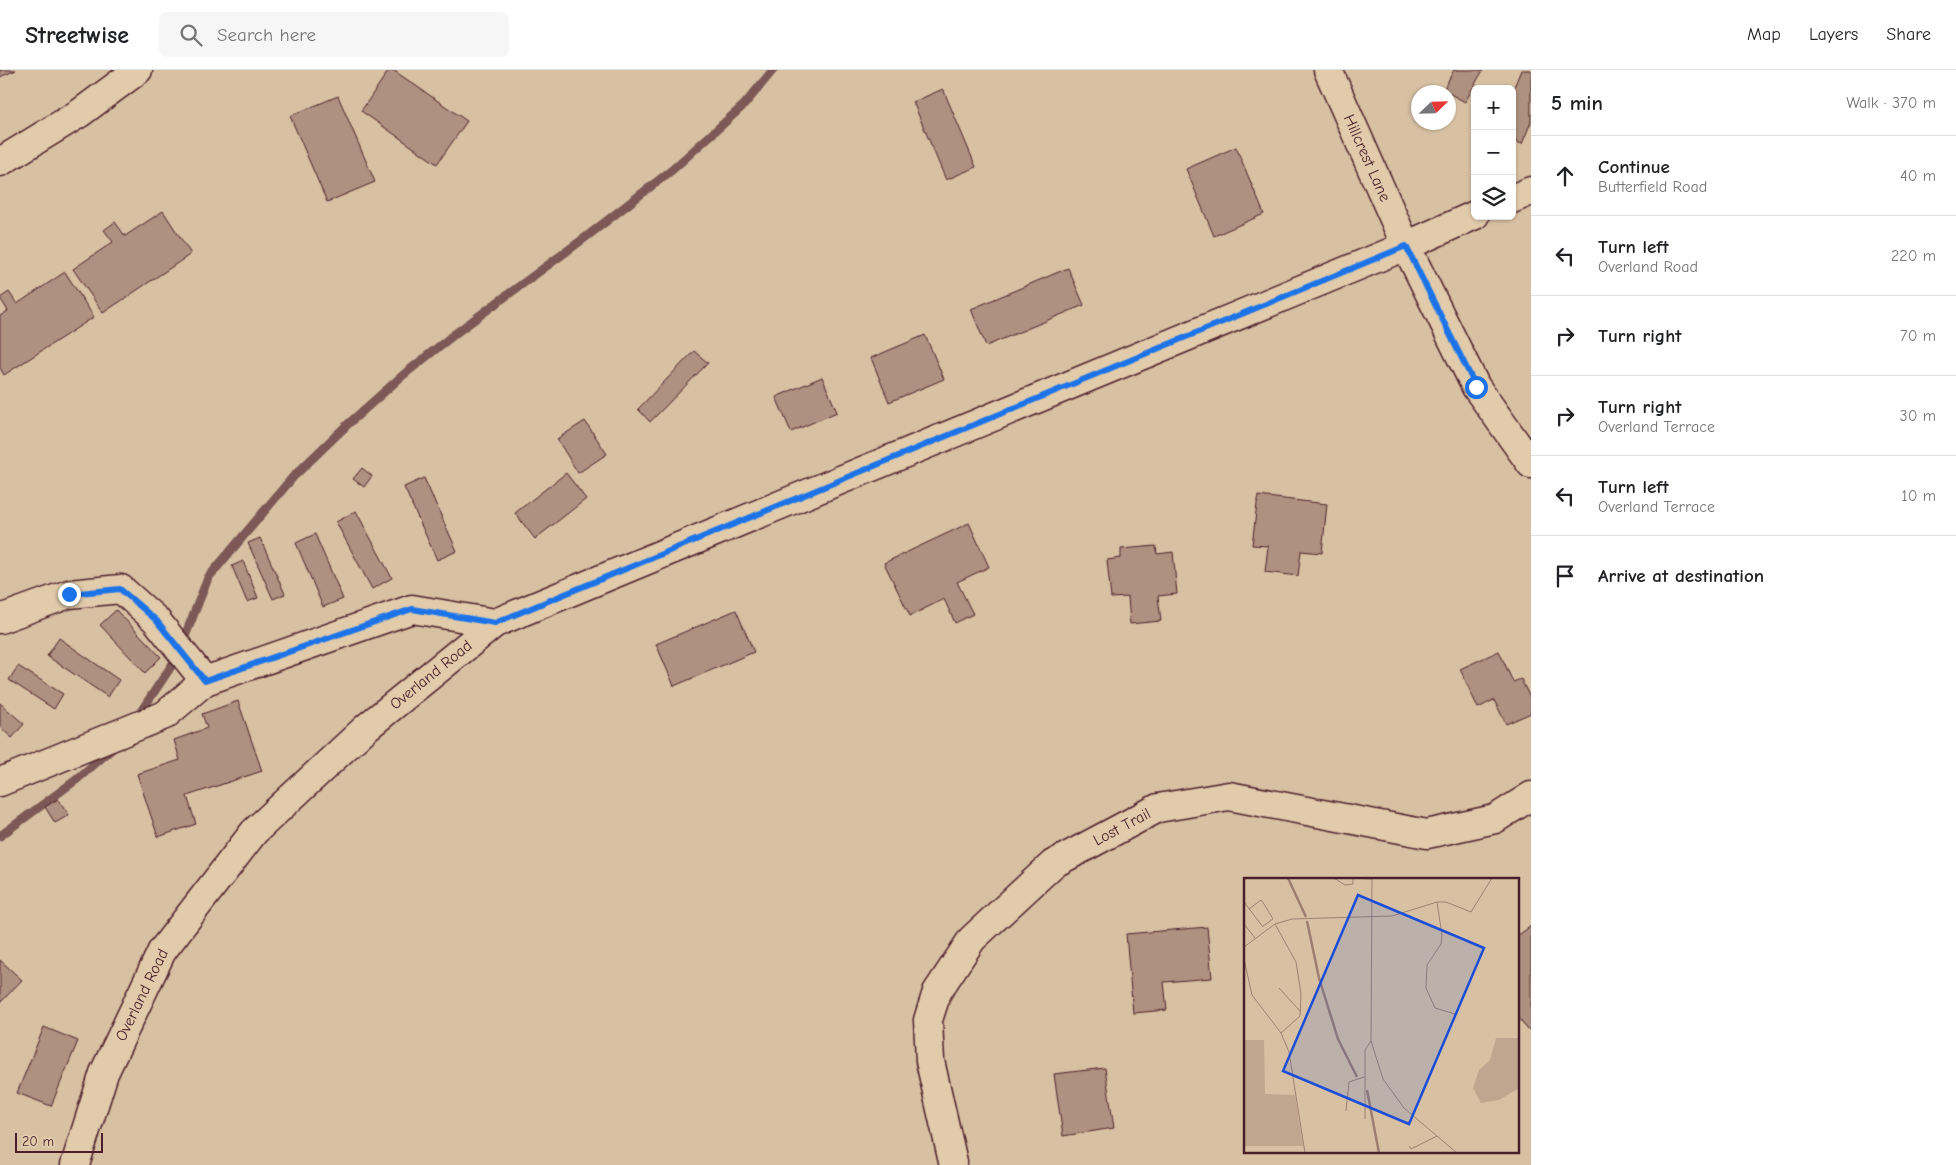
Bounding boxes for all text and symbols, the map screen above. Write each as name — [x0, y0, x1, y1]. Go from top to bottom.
search box — [159, 12, 509, 57]
text: Streetwise — [25, 21, 129, 49]
icon: search — [177, 21, 205, 49]
text: Search here — [217, 24, 316, 46]
text: Map — [1747, 24, 1781, 45]
text: Layers — [1809, 24, 1858, 45]
text: Share — [1886, 24, 1931, 45]
north arrow — [1411, 85, 1456, 130]
map controls — [1471, 85, 1516, 220]
button: + — [1471, 85, 1516, 130]
text: 5 min — [1551, 91, 1603, 115]
text: Walk · 370 m — [1846, 94, 1936, 112]
street label: Hillcrest Lane — [1340, 112, 1394, 204]
button: − — [1471, 130, 1516, 175]
text: Continue — [1598, 156, 1670, 178]
icon: ahead — [1551, 162, 1579, 190]
text: 40 m — [1900, 167, 1936, 185]
button: layers — [1471, 175, 1516, 220]
text: Butterfield Road — [1598, 178, 1707, 196]
text: Turn left — [1598, 236, 1669, 258]
icon: left — [1551, 242, 1579, 270]
text: 220 m — [1891, 247, 1936, 265]
text: Overland Road — [1598, 258, 1698, 276]
icon: right — [1551, 322, 1579, 350]
text: Turn right — [1598, 325, 1682, 347]
text: 70 m — [1900, 327, 1936, 345]
route start — [1465, 376, 1488, 399]
text: Turn right — [1598, 396, 1682, 418]
icon: right — [1551, 402, 1579, 430]
text: 30 m — [1900, 407, 1936, 425]
text: Overland Terrace — [1598, 418, 1715, 436]
text: Turn left — [1598, 476, 1669, 498]
icon: left — [1551, 482, 1579, 510]
text: 10 m — [1901, 487, 1936, 505]
text: Overland Terrace — [1598, 498, 1715, 516]
icon: arrive — [1551, 562, 1579, 590]
text: Arrive at destination — [1598, 565, 1764, 587]
route end — [58, 583, 81, 606]
street label: Overland Road — [386, 637, 476, 713]
street label: Lost Trail — [1090, 804, 1154, 850]
inset map — [1244, 878, 1518, 1152]
street label: Overland Road — [112, 946, 172, 1044]
scale bar — [15, 1130, 102, 1153]
text: 20 m — [22, 1133, 54, 1150]

